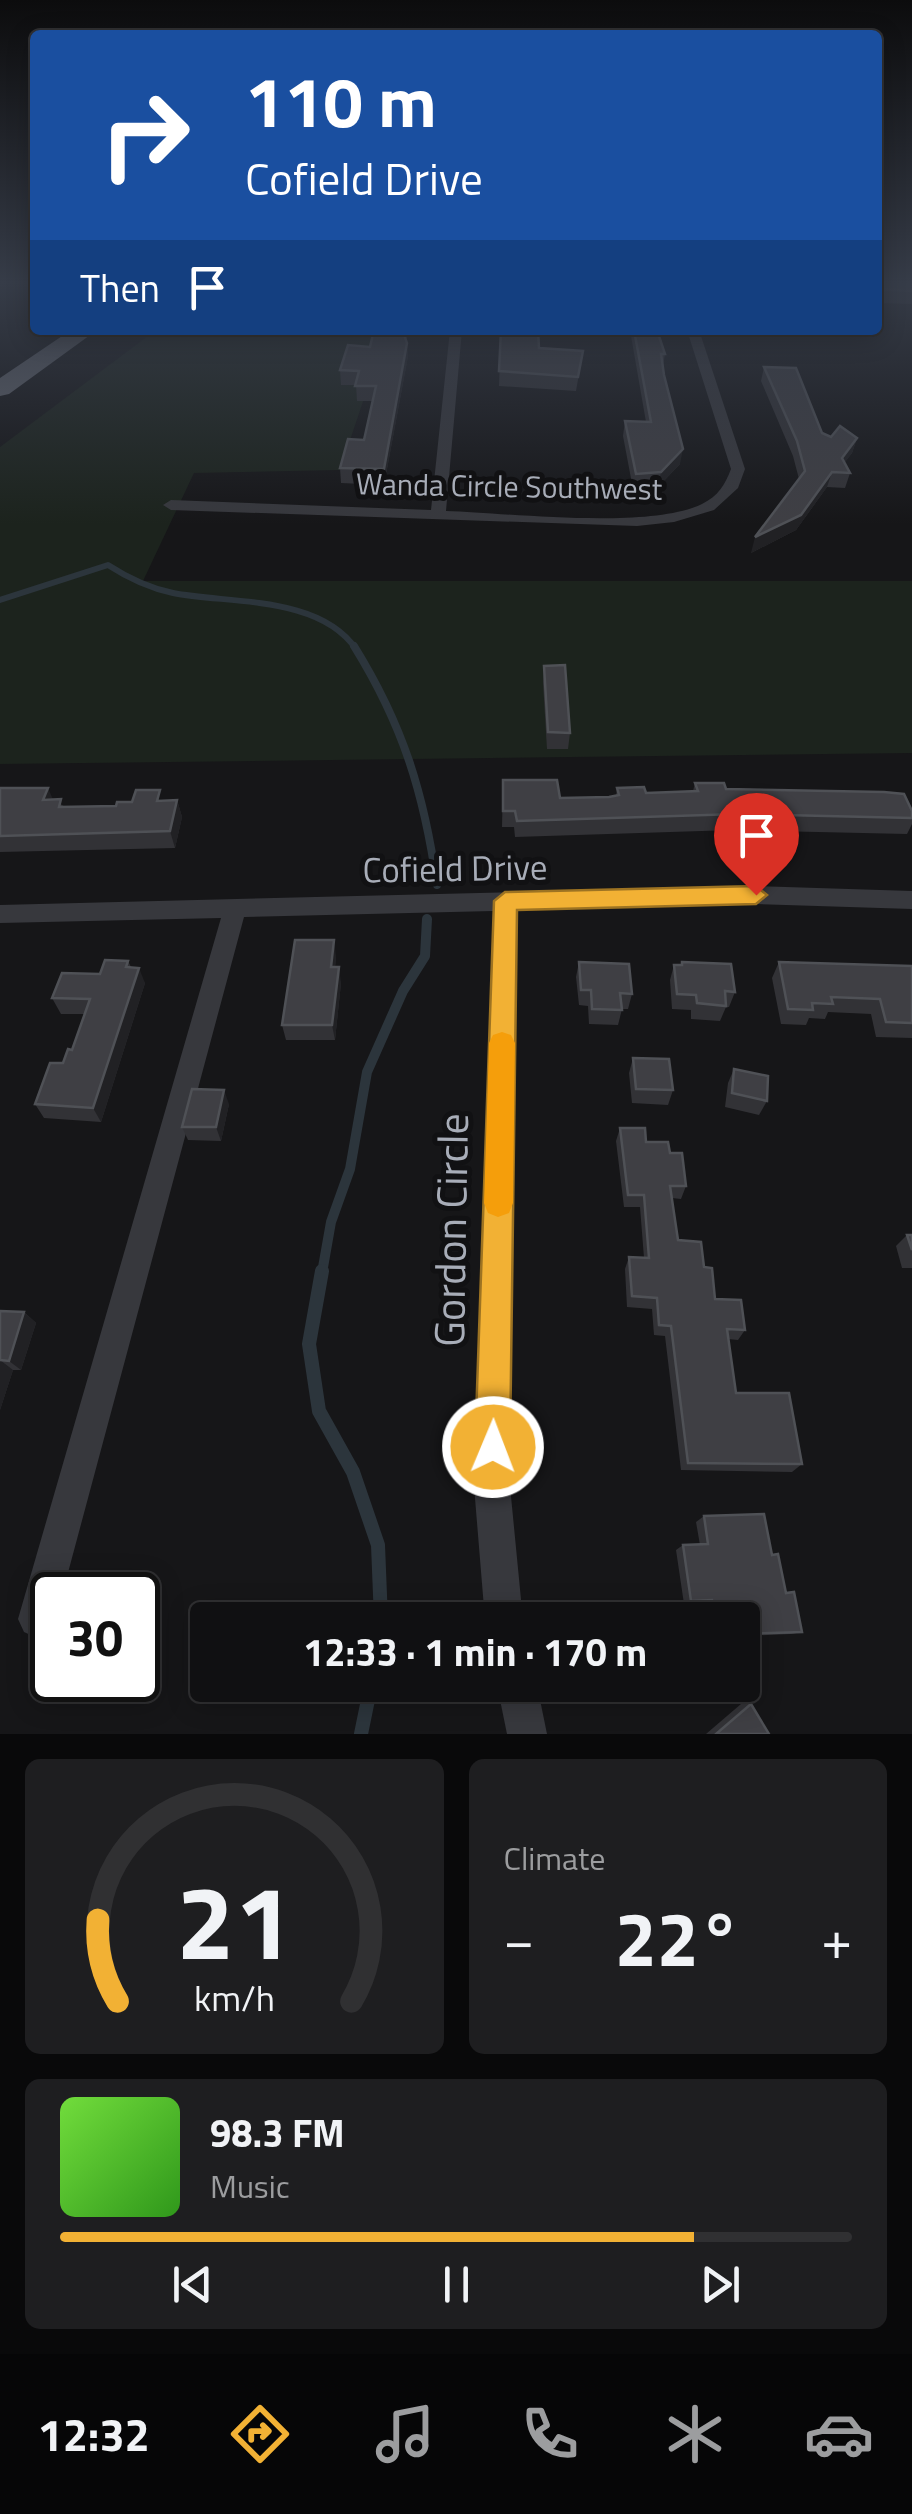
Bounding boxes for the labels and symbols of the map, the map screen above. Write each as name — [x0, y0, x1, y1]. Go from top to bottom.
street label: Wanda Circle Southwest — [355, 460, 663, 512]
pin — [714, 793, 799, 896]
street label: Cofield Drive — [362, 839, 548, 897]
street label: Gordon Circle — [416, 1113, 484, 1347]
position arrow — [441, 1395, 545, 1499]
speed limit sign: 30 — [30, 1572, 160, 1702]

